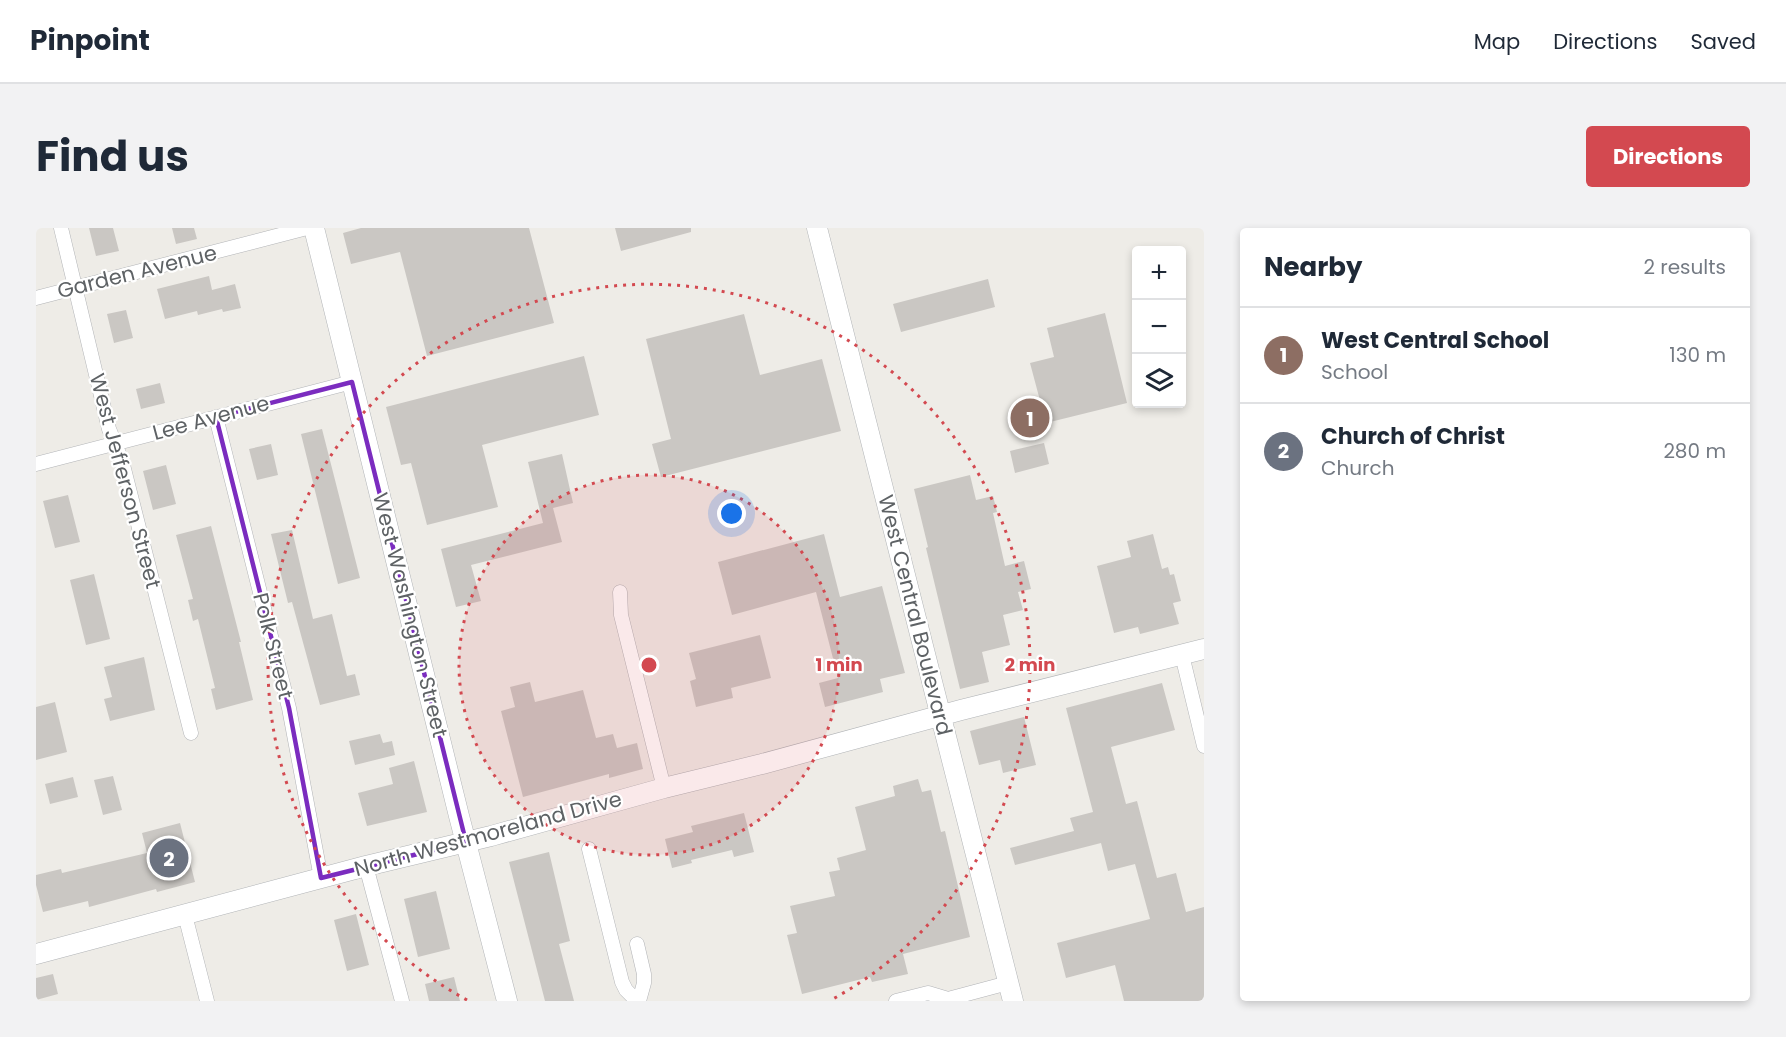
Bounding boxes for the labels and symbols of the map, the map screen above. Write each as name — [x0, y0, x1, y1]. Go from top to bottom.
street label: Garden Avenue — [54, 238, 220, 305]
street label: West Jefferson Street — [83, 370, 168, 592]
street label: Lee Avenue — [149, 388, 272, 447]
pin: 1 — [1010, 396, 1050, 441]
street label: West Washington Street — [366, 489, 455, 740]
street label: West Central Boulevard — [872, 492, 959, 738]
your location — [717, 499, 746, 528]
street label: Polk Street — [246, 590, 301, 702]
text: 1 min — [815, 652, 863, 677]
text: 2 min — [1005, 652, 1055, 677]
centre of rings — [639, 655, 659, 675]
street label: North Westmoreland Drive — [351, 784, 625, 883]
pin: 2 — [150, 836, 188, 880]

